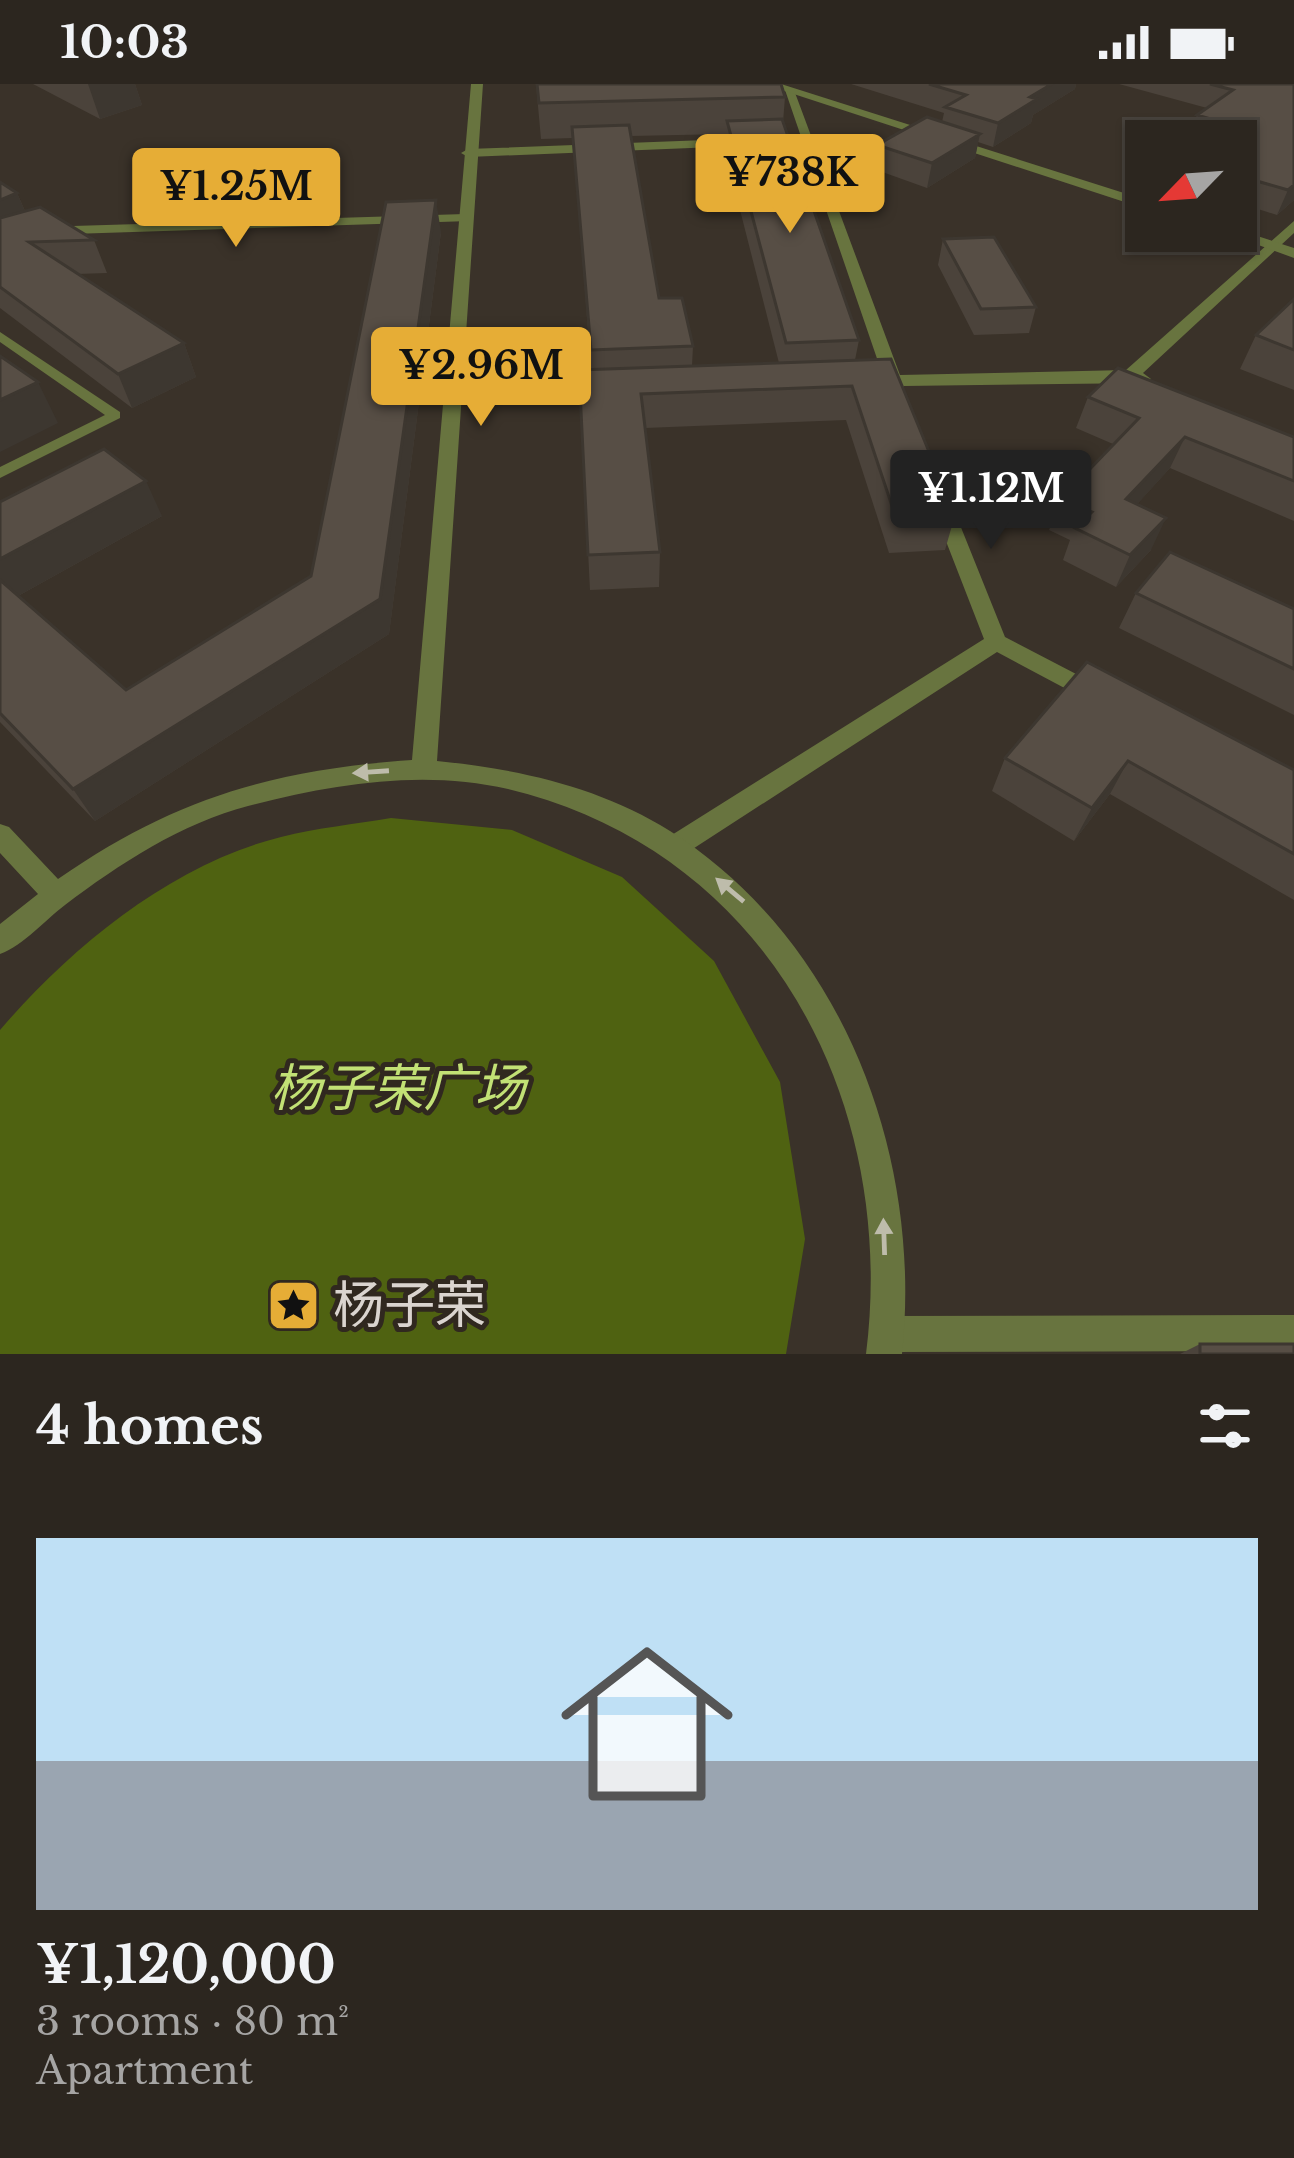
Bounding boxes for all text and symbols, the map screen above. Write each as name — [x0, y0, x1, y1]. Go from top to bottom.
text: 10:03 — [60, 14, 189, 70]
north arrow — [1125, 120, 1257, 252]
map controls — [1125, 120, 1257, 252]
pin: ¥738K — [706, 134, 874, 236]
pin: ¥1.25M — [138, 148, 334, 250]
text: ¥738K — [723, 148, 857, 197]
text: ¥1.25M — [159, 162, 313, 211]
pin: ¥2.96M — [383, 327, 579, 429]
text: ¥2.96M — [398, 341, 564, 390]
pin: ¥1.12M — [893, 450, 1089, 552]
text: ¥1.12M — [917, 464, 1065, 513]
one-way arrow — [352, 763, 389, 782]
one-way arrow — [715, 878, 745, 904]
park label: 杨子荣广场 — [270, 1057, 529, 1120]
one-way arrow — [875, 1217, 894, 1255]
place label: 杨子荣 — [333, 1274, 486, 1337]
place icon: 杨子荣 — [266, 1277, 322, 1333]
icon: filters — [1192, 1393, 1258, 1459]
text: 4 homes — [36, 1395, 264, 1458]
icon: home — [539, 1616, 755, 1832]
text: ¥1,120,000 — [36, 1934, 336, 1997]
text: 3 rooms · 80 m² — [36, 1997, 349, 2046]
text: Apartment — [36, 2046, 253, 2095]

